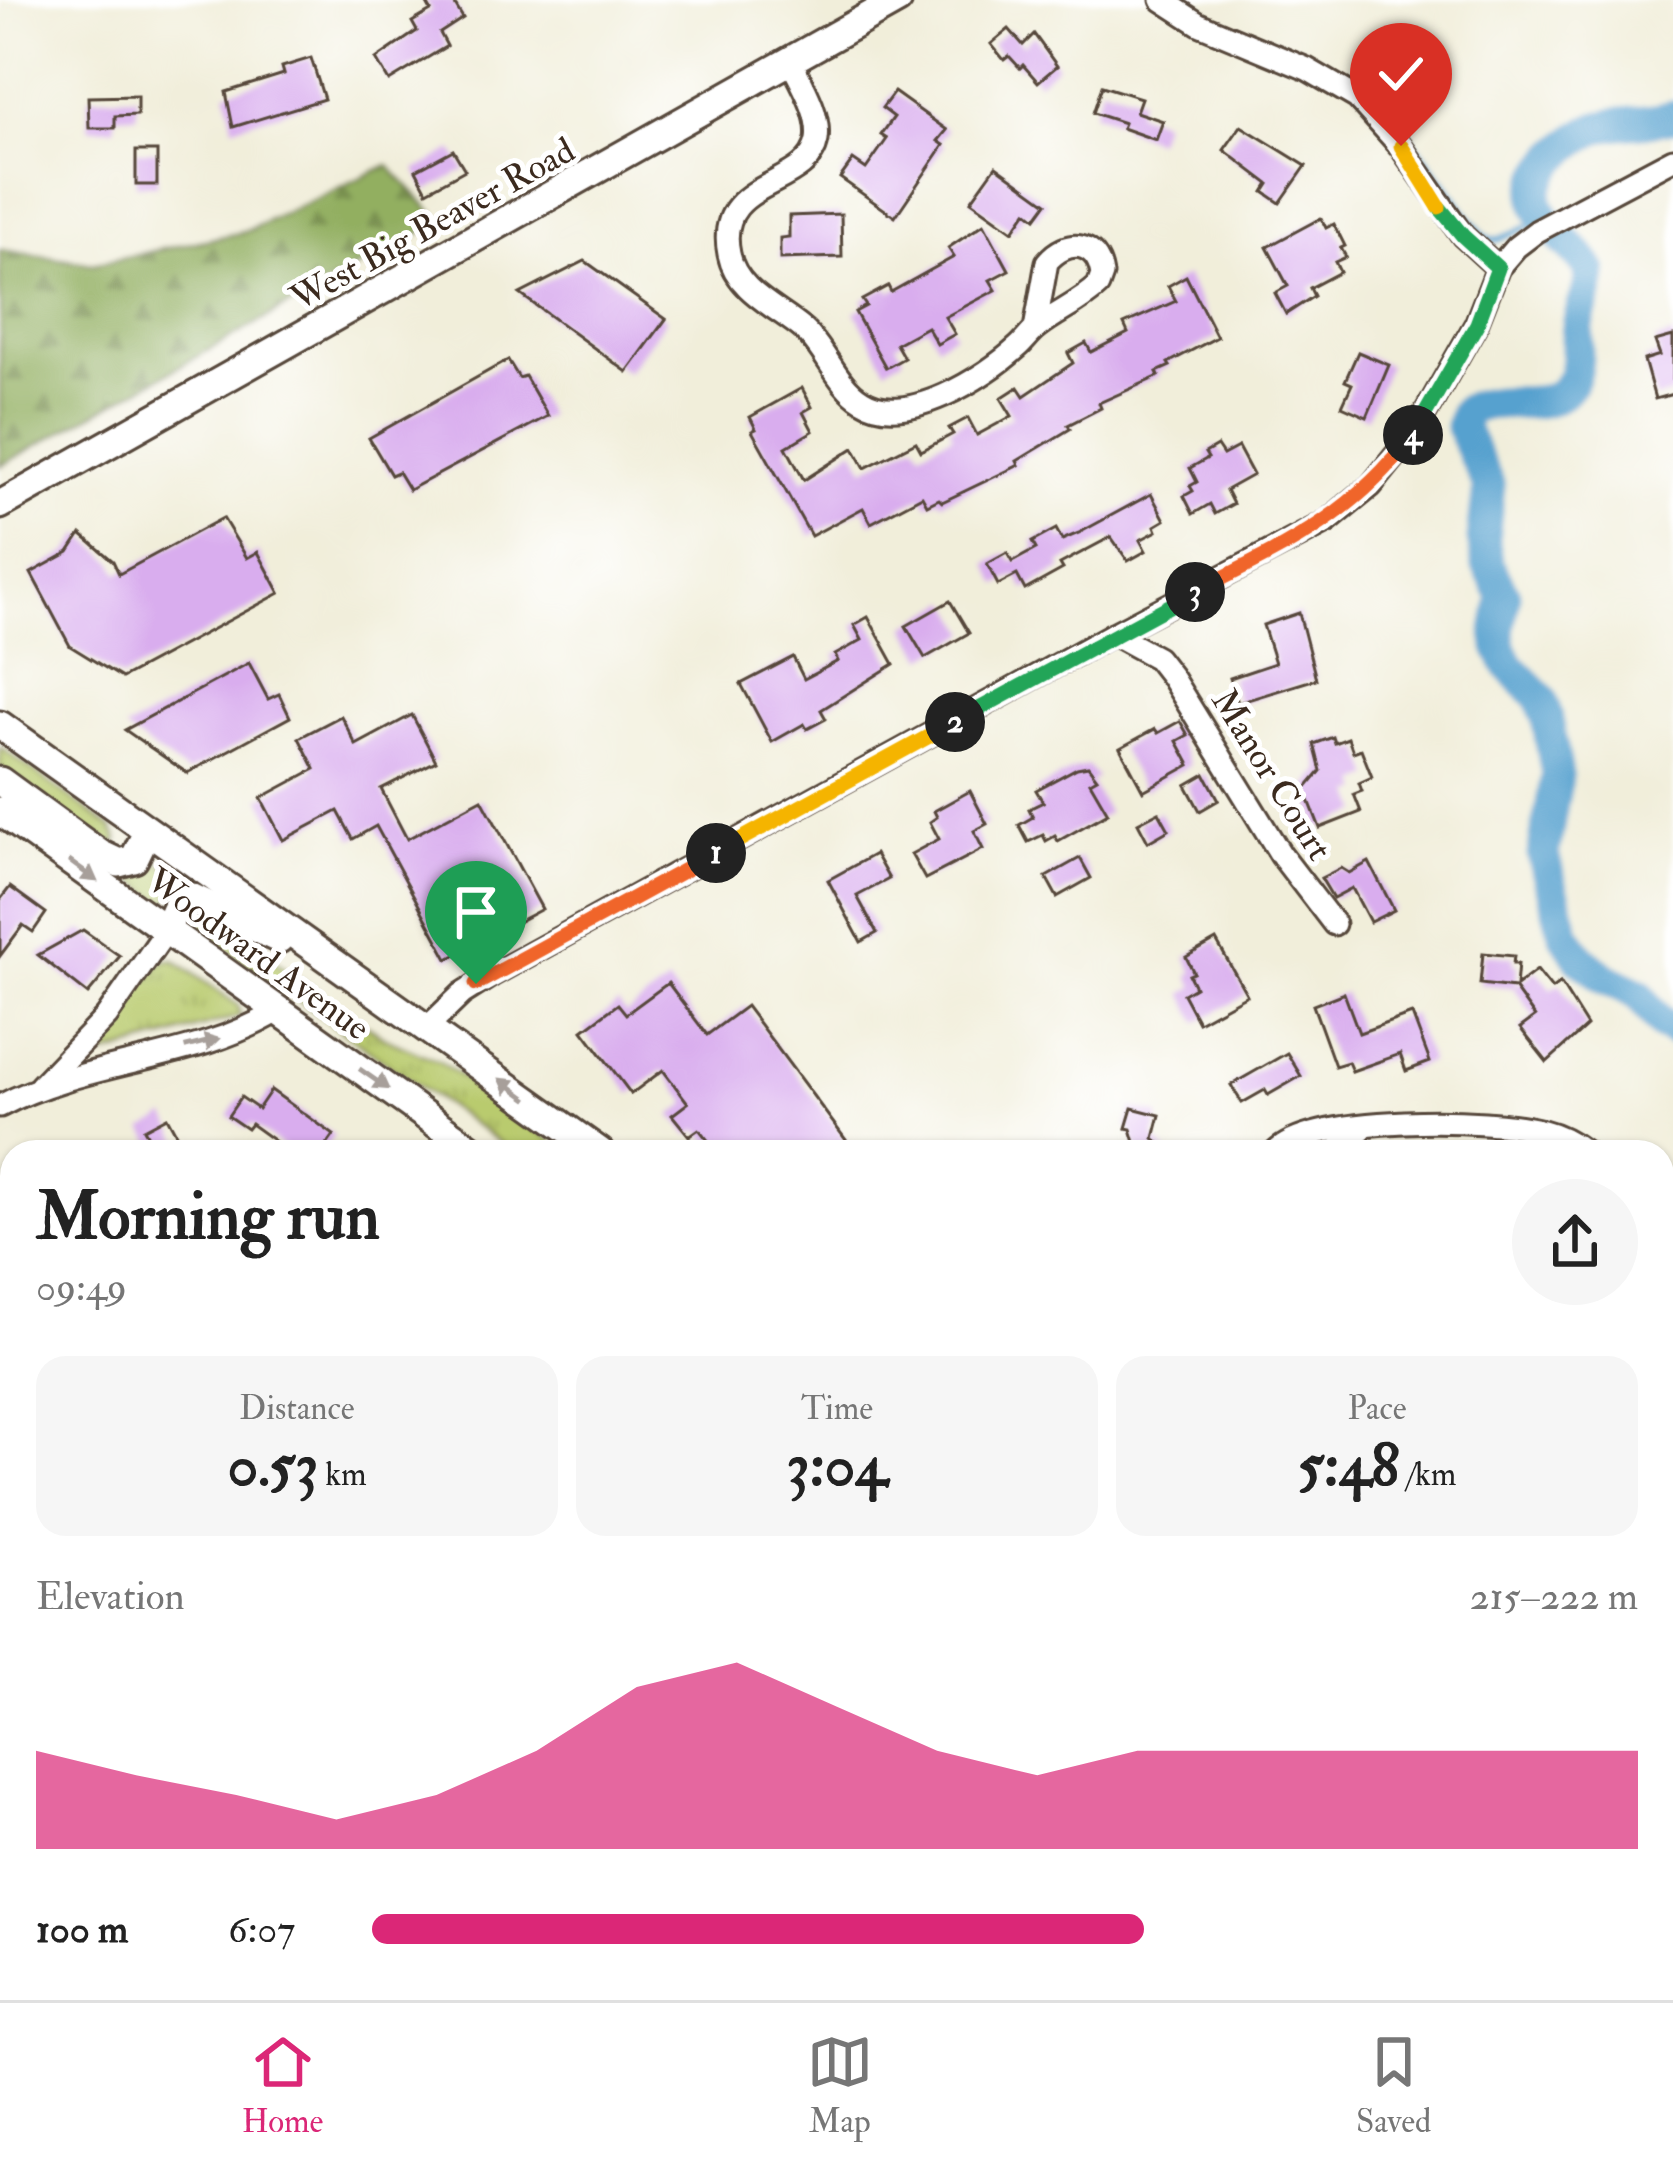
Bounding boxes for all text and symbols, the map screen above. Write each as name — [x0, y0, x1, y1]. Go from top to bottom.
pin — [1350, 23, 1452, 146]
icon: check — [1368, 41, 1434, 107]
street label: West Big Beaver Road — [282, 127, 583, 321]
pin: 4 — [1383, 405, 1443, 465]
text: 4 — [1404, 414, 1422, 455]
pin: 3 — [1165, 562, 1225, 622]
text: 3 — [1189, 571, 1201, 612]
street label: Manor Court — [1201, 681, 1342, 869]
pin: 2 — [925, 692, 985, 752]
text: 2 — [947, 701, 963, 742]
pin: 1 — [686, 823, 746, 883]
text: 1 — [710, 832, 722, 873]
street label: Woodward Avenue — [137, 857, 379, 1050]
one-way arrow — [67, 859, 99, 882]
pin — [425, 861, 527, 984]
icon: arrive — [443, 879, 509, 945]
one-way arrow — [184, 1032, 221, 1051]
one-way arrow — [357, 1067, 390, 1090]
one-way arrow — [498, 1078, 530, 1102]
text: Morning run — [36, 1176, 380, 1259]
button: share — [1512, 1179, 1638, 1305]
text: 09:49 — [36, 1263, 127, 1312]
text: Distance — [239, 1388, 355, 1429]
text: Time — [801, 1388, 873, 1429]
text: Pace — [1347, 1388, 1407, 1429]
text: 0.53 — [227, 1429, 318, 1504]
text: 3:04 — [787, 1429, 887, 1504]
text: 5:48 — [1298, 1429, 1399, 1504]
text: km — [318, 1454, 367, 1495]
text: /km — [1399, 1454, 1456, 1495]
text: Elevation — [36, 1572, 185, 1621]
text: 215–222 m — [1470, 1572, 1638, 1621]
text: 100 m — [36, 1905, 128, 1954]
text: 6:07 — [228, 1905, 295, 1954]
tab: Home — [242, 2029, 323, 2142]
tab: Map — [807, 2029, 873, 2142]
tab: Saved — [1356, 2029, 1431, 2142]

